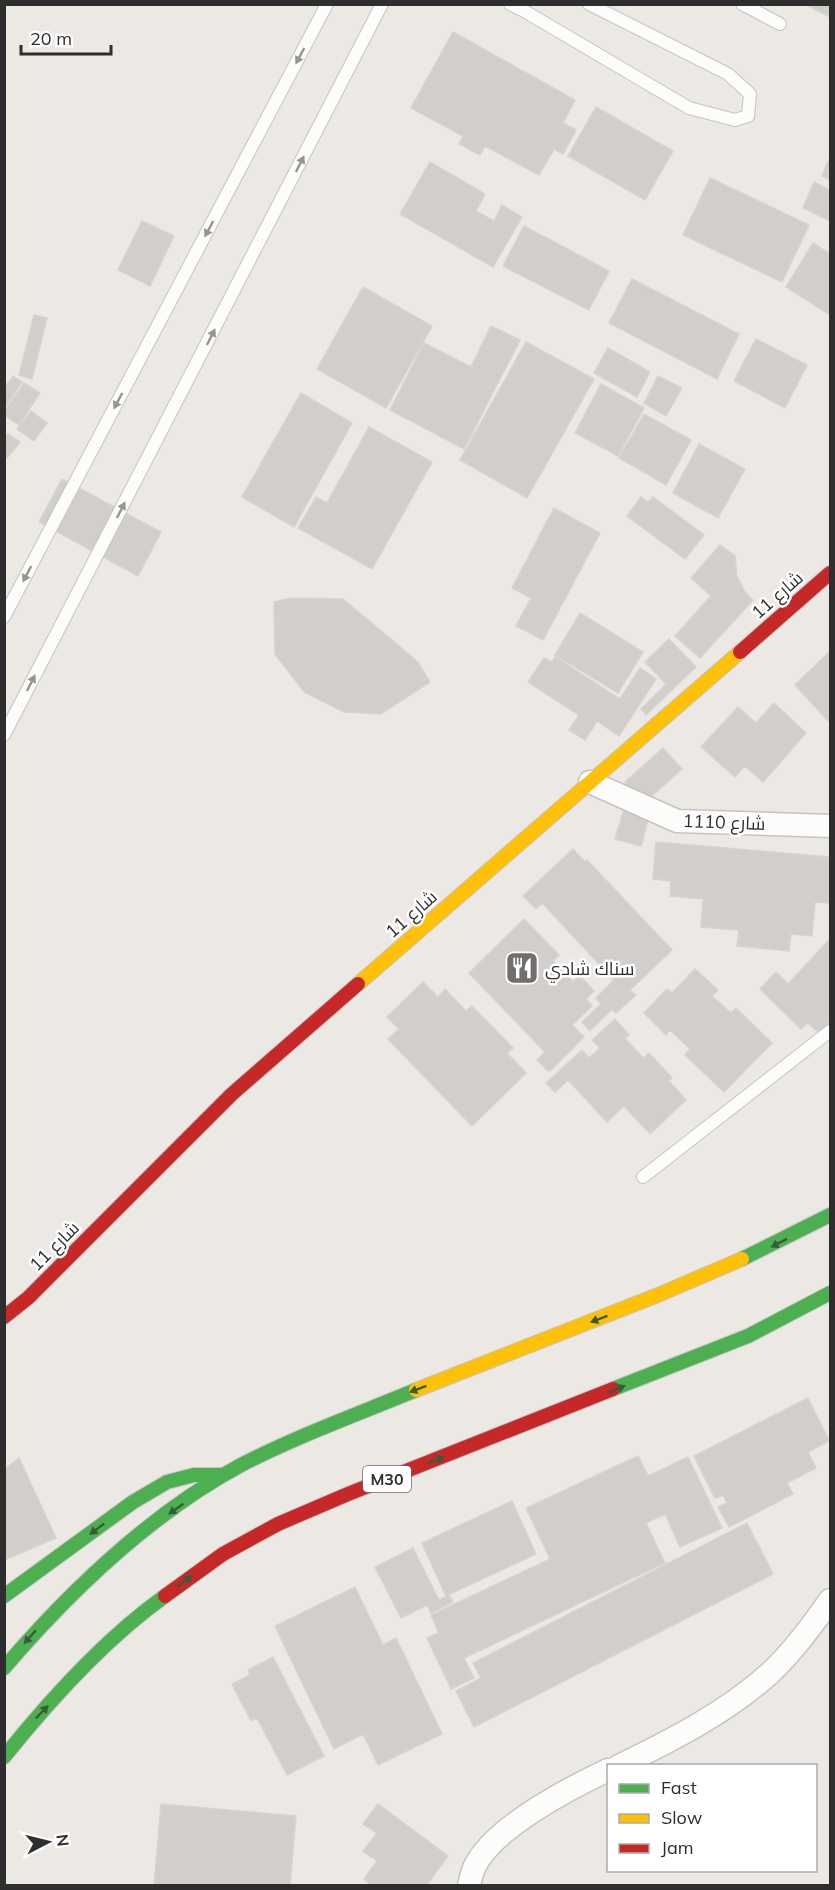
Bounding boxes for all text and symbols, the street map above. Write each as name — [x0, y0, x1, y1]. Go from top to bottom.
scale bar — [21, 18, 111, 56]
text: 20 m — [30, 27, 72, 50]
one-way arrow — [295, 48, 304, 65]
one-way arrow — [295, 155, 305, 172]
one-way arrow — [204, 221, 214, 238]
one-way arrow — [206, 328, 215, 345]
one-way arrow — [113, 393, 123, 410]
one-way arrow — [116, 501, 126, 518]
one-way arrow — [22, 566, 32, 583]
street label: شارع 11 — [746, 566, 808, 625]
one-way arrow — [27, 675, 36, 692]
street label: شارع 1110 — [682, 809, 766, 836]
street label: شارع 11 — [380, 885, 442, 944]
restaurant icon: سناك شادي — [504, 950, 540, 986]
place label: سناك شادي — [545, 957, 634, 983]
street label: شارع 11 — [24, 1216, 84, 1276]
one-way arrow — [770, 1238, 787, 1248]
one-way arrow — [590, 1314, 608, 1324]
one-way arrow — [608, 1384, 626, 1393]
one-way arrow — [408, 1385, 426, 1395]
one-way arrow — [427, 1455, 445, 1465]
road number: M30 — [363, 1466, 411, 1492]
one-way arrow — [169, 1502, 184, 1514]
one-way arrow — [89, 1522, 104, 1534]
one-way arrow — [177, 1575, 192, 1587]
one-way arrow — [24, 1629, 37, 1644]
one-way arrow — [34, 1706, 48, 1720]
legend — [607, 1764, 817, 1872]
text: Fast — [661, 1776, 697, 1799]
text: Slow — [661, 1806, 703, 1829]
north arrow — [18, 1812, 78, 1872]
text: N — [52, 1833, 74, 1847]
text: Jam — [661, 1836, 694, 1859]

